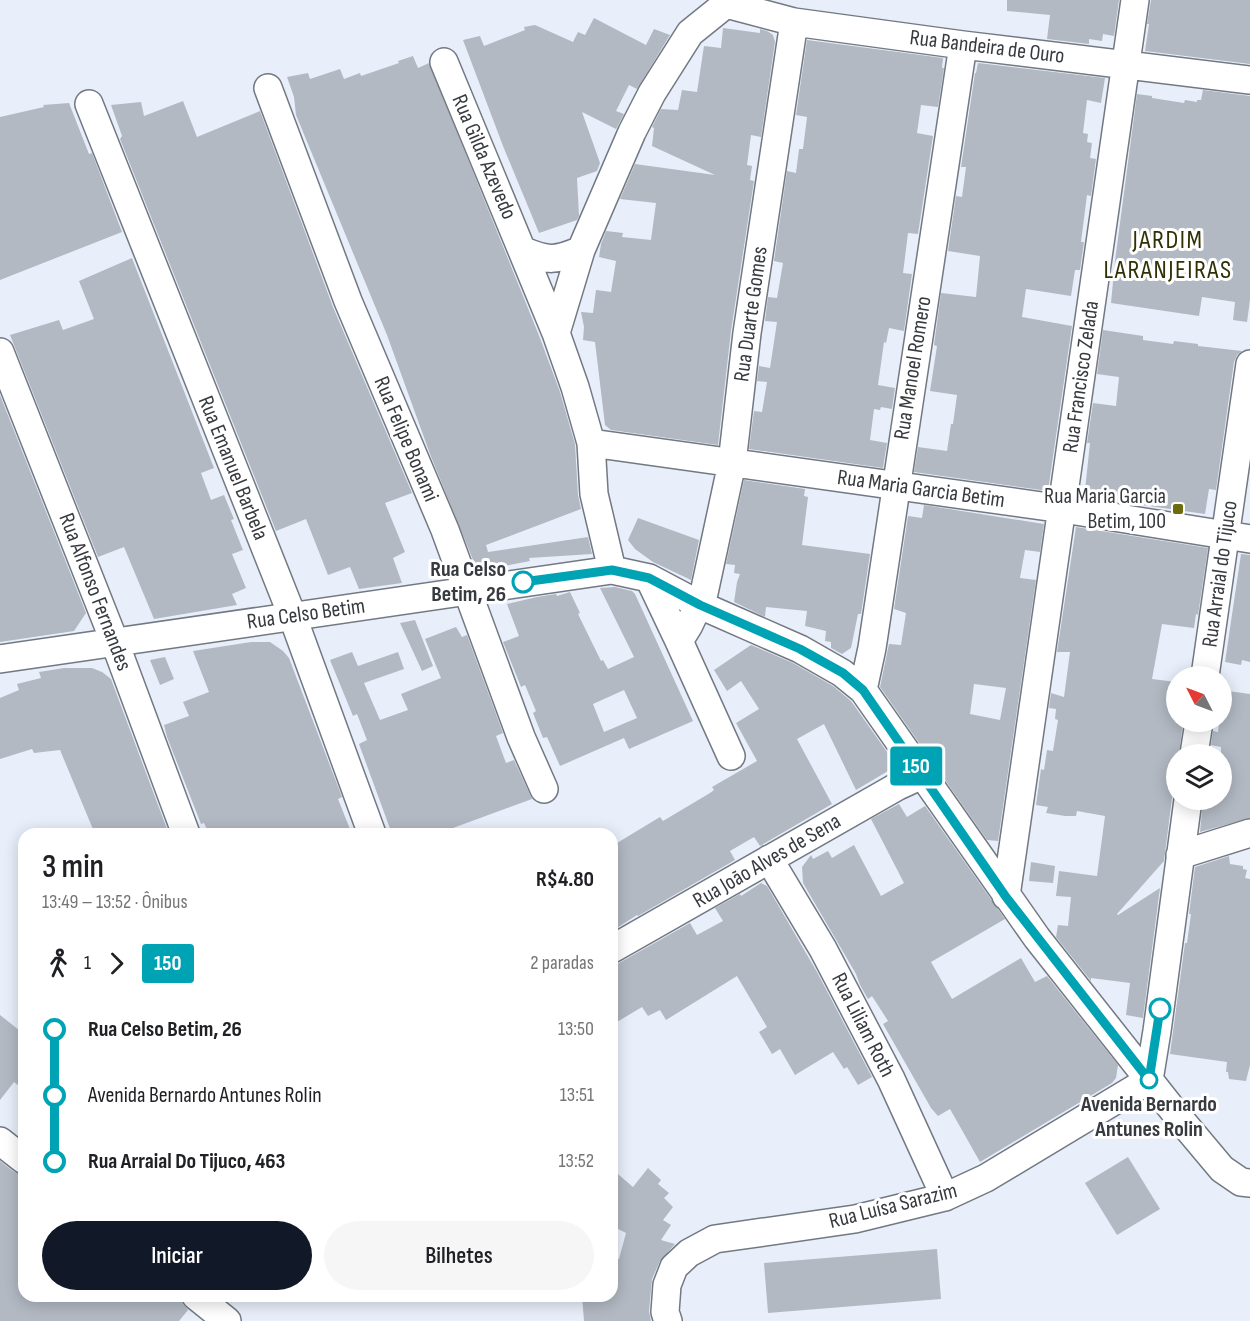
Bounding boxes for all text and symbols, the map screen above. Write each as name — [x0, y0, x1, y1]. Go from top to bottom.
street label: Rua Bandeira de Ouro — [908, 24, 1066, 70]
street label: Rua Gilda Azevedo — [446, 90, 522, 224]
district label: JARDIM LARANJEIRAS — [1103, 225, 1233, 286]
street label: Rua Duarte Gomes — [728, 245, 774, 383]
street label: Rua Manoel Romero — [888, 294, 938, 442]
street label: Rua Francisco Zelada — [1057, 299, 1105, 455]
street label: Rua Felipe Bonami — [368, 372, 444, 506]
street label: Rua Emanuel Barbela — [192, 392, 274, 544]
street label: Rua Maria Garcia Betim — [835, 464, 1007, 514]
place label: Rua Maria Garcia Betim, 100 — [1044, 483, 1166, 535]
street label: Rua Arraial do Tijuco — [1196, 499, 1244, 649]
marker: Rua Maria Garcia Betim, 100 — [1171, 502, 1185, 516]
street label: Rua Alfonso Fernandes — [53, 509, 137, 675]
place label: Rua Celso Betim, 26 — [430, 556, 506, 608]
marker: Rua Celso Betim, 26 — [512, 571, 534, 593]
street label: Rua Celso Betim — [245, 592, 367, 636]
north arrow — [1166, 666, 1232, 732]
map controls — [1166, 666, 1232, 810]
button: layers — [1166, 744, 1232, 810]
line badge: 150 — [882, 746, 950, 786]
text: 150 — [902, 754, 930, 779]
street label: Rua João Alves de Sena — [688, 808, 846, 914]
text: 3 min — [42, 847, 104, 887]
text: R$4.80 — [536, 866, 594, 893]
text: 13:49 – 13:52 · Ônibus — [42, 890, 188, 914]
icon: walk — [42, 947, 75, 980]
icon: forward — [100, 947, 133, 980]
text: 1 — [84, 951, 91, 975]
text: 150 — [154, 951, 182, 976]
text: 2 paradas — [530, 951, 594, 975]
street label: Rua Liliam Roth — [825, 968, 901, 1082]
unlabelled marker — [1149, 998, 1171, 1020]
text: Rua Celso Betim, 26 — [88, 1016, 242, 1043]
text: 13:50 — [558, 1017, 594, 1041]
marker: Avenida Bernardo Antunes Rolin — [1140, 1071, 1158, 1089]
text: Avenida Bernardo Antunes Rolin — [88, 1082, 322, 1109]
text: 13:51 — [560, 1083, 594, 1107]
place label: Avenida Bernardo Antunes Rolin — [1080, 1091, 1217, 1143]
text: Rua Arraial Do Tijuco, 463 — [88, 1148, 285, 1175]
text: 13:52 — [559, 1149, 594, 1173]
street label: Rua Luísa Sarazim — [826, 1177, 960, 1235]
button: Iniciar — [42, 1221, 312, 1290]
button: Bilhetes — [324, 1221, 594, 1290]

